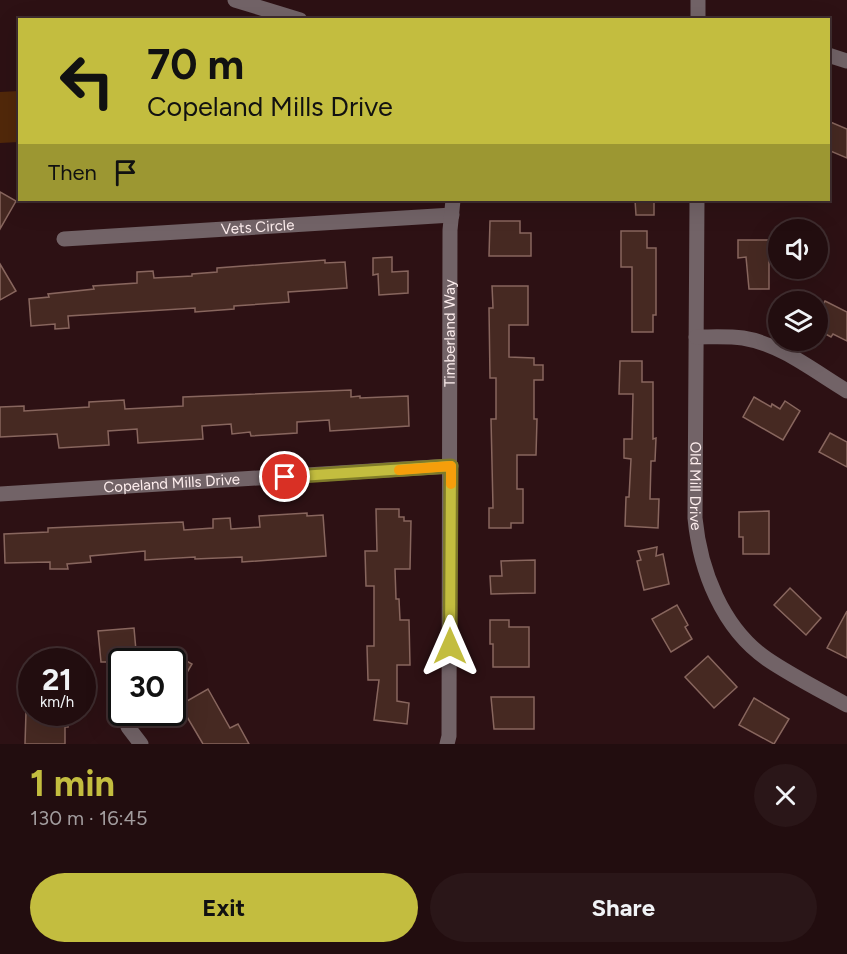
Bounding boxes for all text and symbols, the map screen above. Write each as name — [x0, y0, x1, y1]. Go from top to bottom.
text: 70 m — [147, 39, 244, 90]
icon: left — [48, 42, 126, 120]
text: Copeland Mills Drive — [147, 90, 393, 123]
icon: arrive — [109, 156, 142, 189]
text: Then — [48, 159, 97, 186]
street label: Vets Circle — [220, 216, 295, 238]
map controls — [768, 219, 828, 351]
button: sound — [768, 219, 828, 279]
street label: Timberland Way — [441, 279, 459, 387]
button: layers — [768, 291, 828, 351]
street label: Old Mill Drive — [686, 442, 705, 531]
pin — [259, 451, 310, 502]
icon: arrive — [268, 460, 301, 493]
street label: Copeland Mills Drive — [103, 470, 240, 497]
position arrow — [418, 614, 482, 678]
speed limit sign: 30 — [108, 648, 186, 726]
text: 21 — [42, 661, 72, 698]
text: km/h — [40, 693, 74, 711]
text: 1 min — [30, 762, 115, 805]
button: close — [754, 764, 817, 827]
text: 130 m · 16:45 — [30, 806, 147, 830]
button: Exit — [30, 873, 418, 942]
button: Share — [430, 873, 817, 942]

